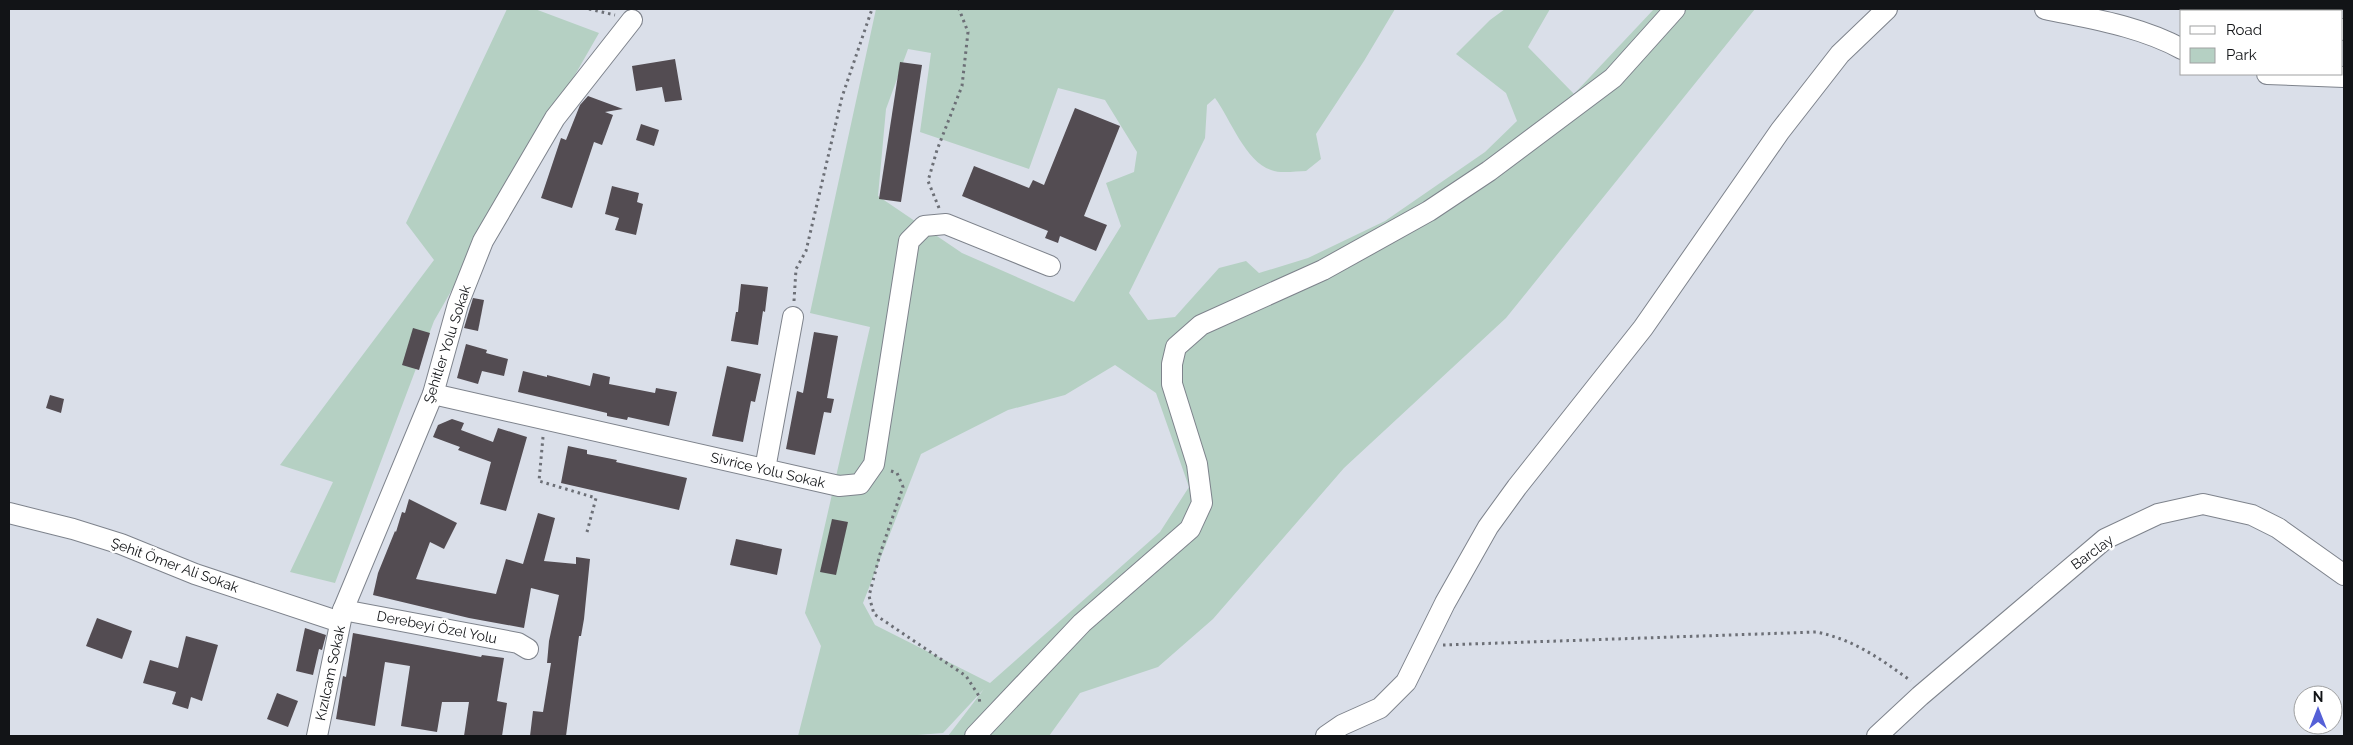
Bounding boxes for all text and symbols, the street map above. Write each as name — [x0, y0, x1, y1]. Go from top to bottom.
legend — [2180, 10, 2343, 75]
text: Road — [2226, 21, 2262, 39]
text: Park — [2226, 46, 2257, 64]
street label: Şehitler Yolu Sokak — [420, 282, 474, 405]
street label: Sivrice Yolu Sokak — [709, 449, 827, 491]
street label: Barclay — [2068, 531, 2117, 573]
street label: Şehit Ömer Ali Sokak — [109, 533, 242, 596]
street label: Derebeyi Özel Yolu — [375, 606, 499, 647]
street label: Kızılcam Sokak — [312, 623, 348, 722]
north arrow — [2293, 685, 2343, 735]
text: N — [2313, 689, 2323, 705]

